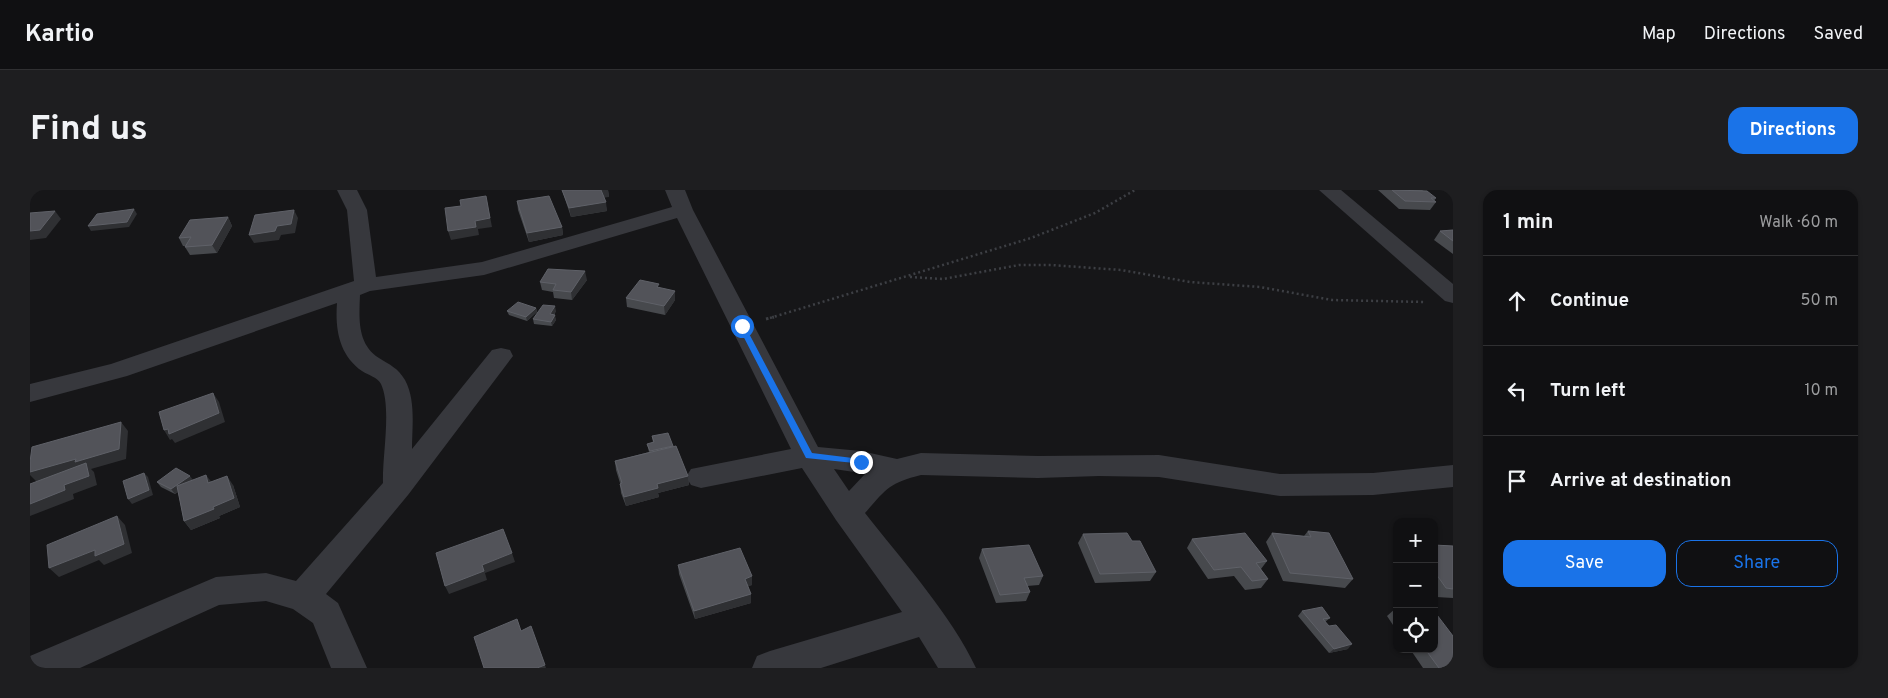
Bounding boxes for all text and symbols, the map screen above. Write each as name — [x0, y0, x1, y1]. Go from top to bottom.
text: Kartio — [25, 20, 94, 50]
text: Map — [1642, 23, 1676, 46]
text: Directions — [1704, 23, 1786, 46]
text: Saved — [1814, 23, 1863, 46]
button: Directions — [1728, 107, 1858, 154]
text: Find us — [30, 108, 148, 152]
text: 1 min — [1503, 209, 1553, 236]
text: Walk · 60 m — [1759, 213, 1838, 233]
icon: ahead — [1503, 287, 1531, 315]
text: Continue — [1550, 289, 1629, 313]
text: 50 m — [1801, 291, 1838, 311]
route start — [731, 315, 754, 338]
icon: left — [1503, 377, 1531, 405]
text: Turn left — [1550, 379, 1626, 403]
text: 10 m — [1804, 381, 1838, 401]
route end — [850, 451, 873, 474]
icon: arrive — [1503, 467, 1531, 495]
text: Arrive at destination — [1550, 469, 1731, 493]
map controls — [1393, 518, 1438, 653]
button: + — [1393, 518, 1438, 563]
button: Save — [1503, 540, 1666, 587]
button: Share — [1676, 540, 1838, 587]
button: − — [1393, 563, 1438, 608]
button: locate — [1393, 608, 1438, 653]

